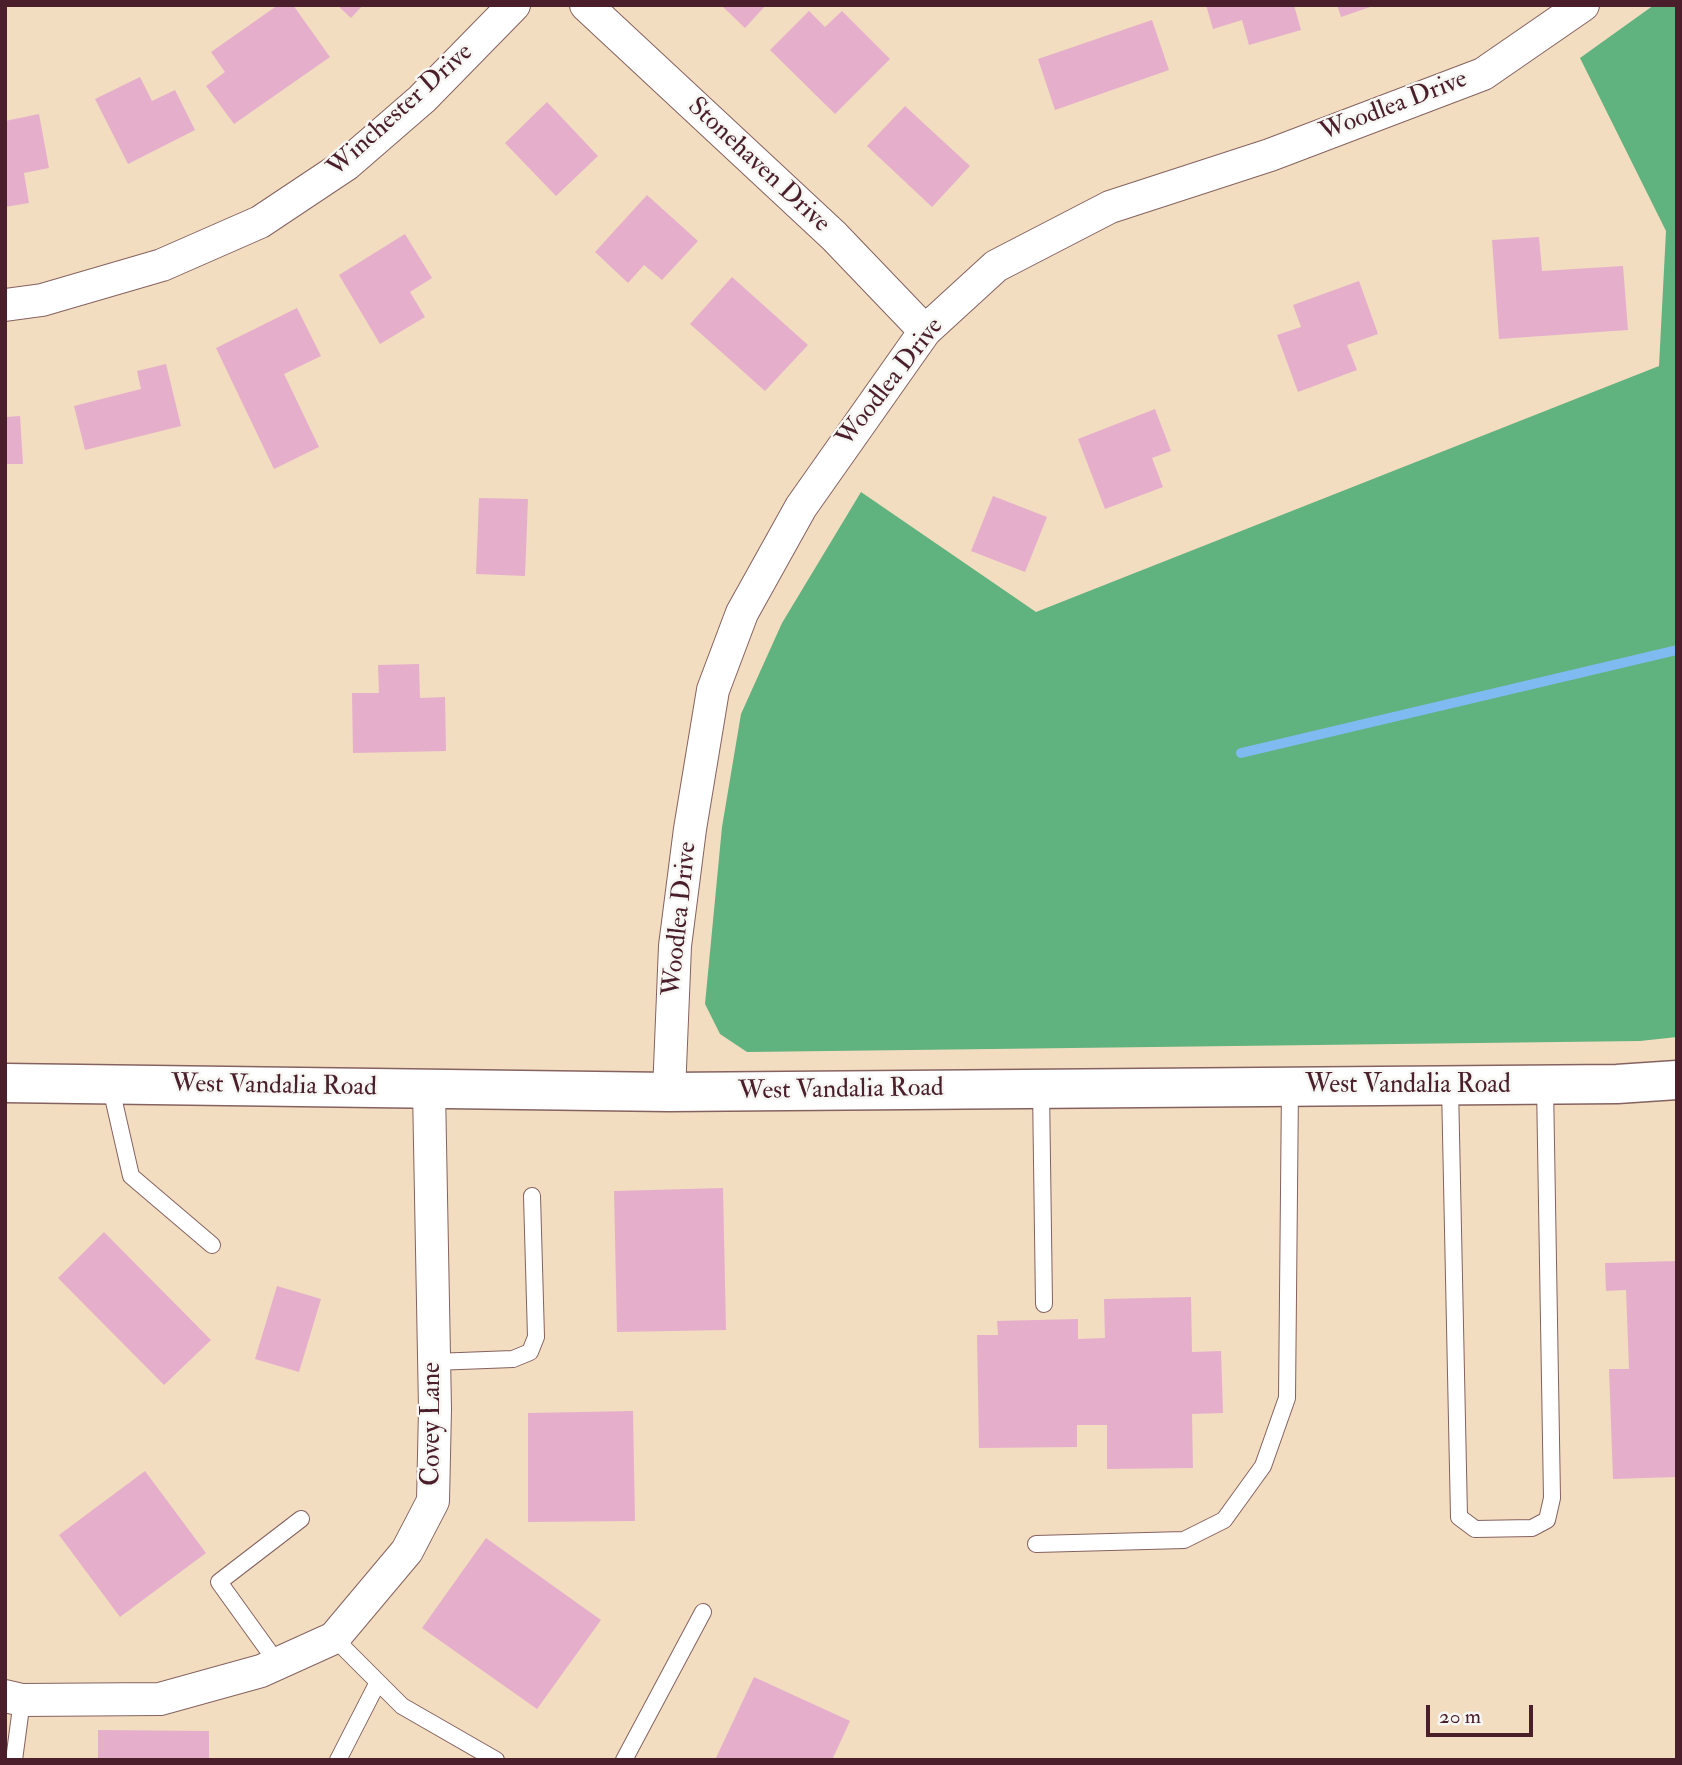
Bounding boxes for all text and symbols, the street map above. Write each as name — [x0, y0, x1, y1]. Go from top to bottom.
street label: Winchester Drive — [322, 38, 480, 184]
street label: Woodlea Drive — [1316, 65, 1472, 149]
street label: Stonehaven Drive — [680, 92, 836, 240]
street label: Woodlea Drive — [831, 312, 951, 454]
street label: Woodlea Drive — [657, 840, 705, 998]
street label: West Vandalia Road — [171, 1070, 377, 1104]
street label: West Vandalia Road — [1305, 1070, 1511, 1102]
street label: West Vandalia Road — [738, 1074, 944, 1108]
street label: Covey Lane — [417, 1362, 449, 1486]
scale bar — [1430, 1692, 1537, 1736]
text: 20 m — [1439, 1703, 1481, 1730]

